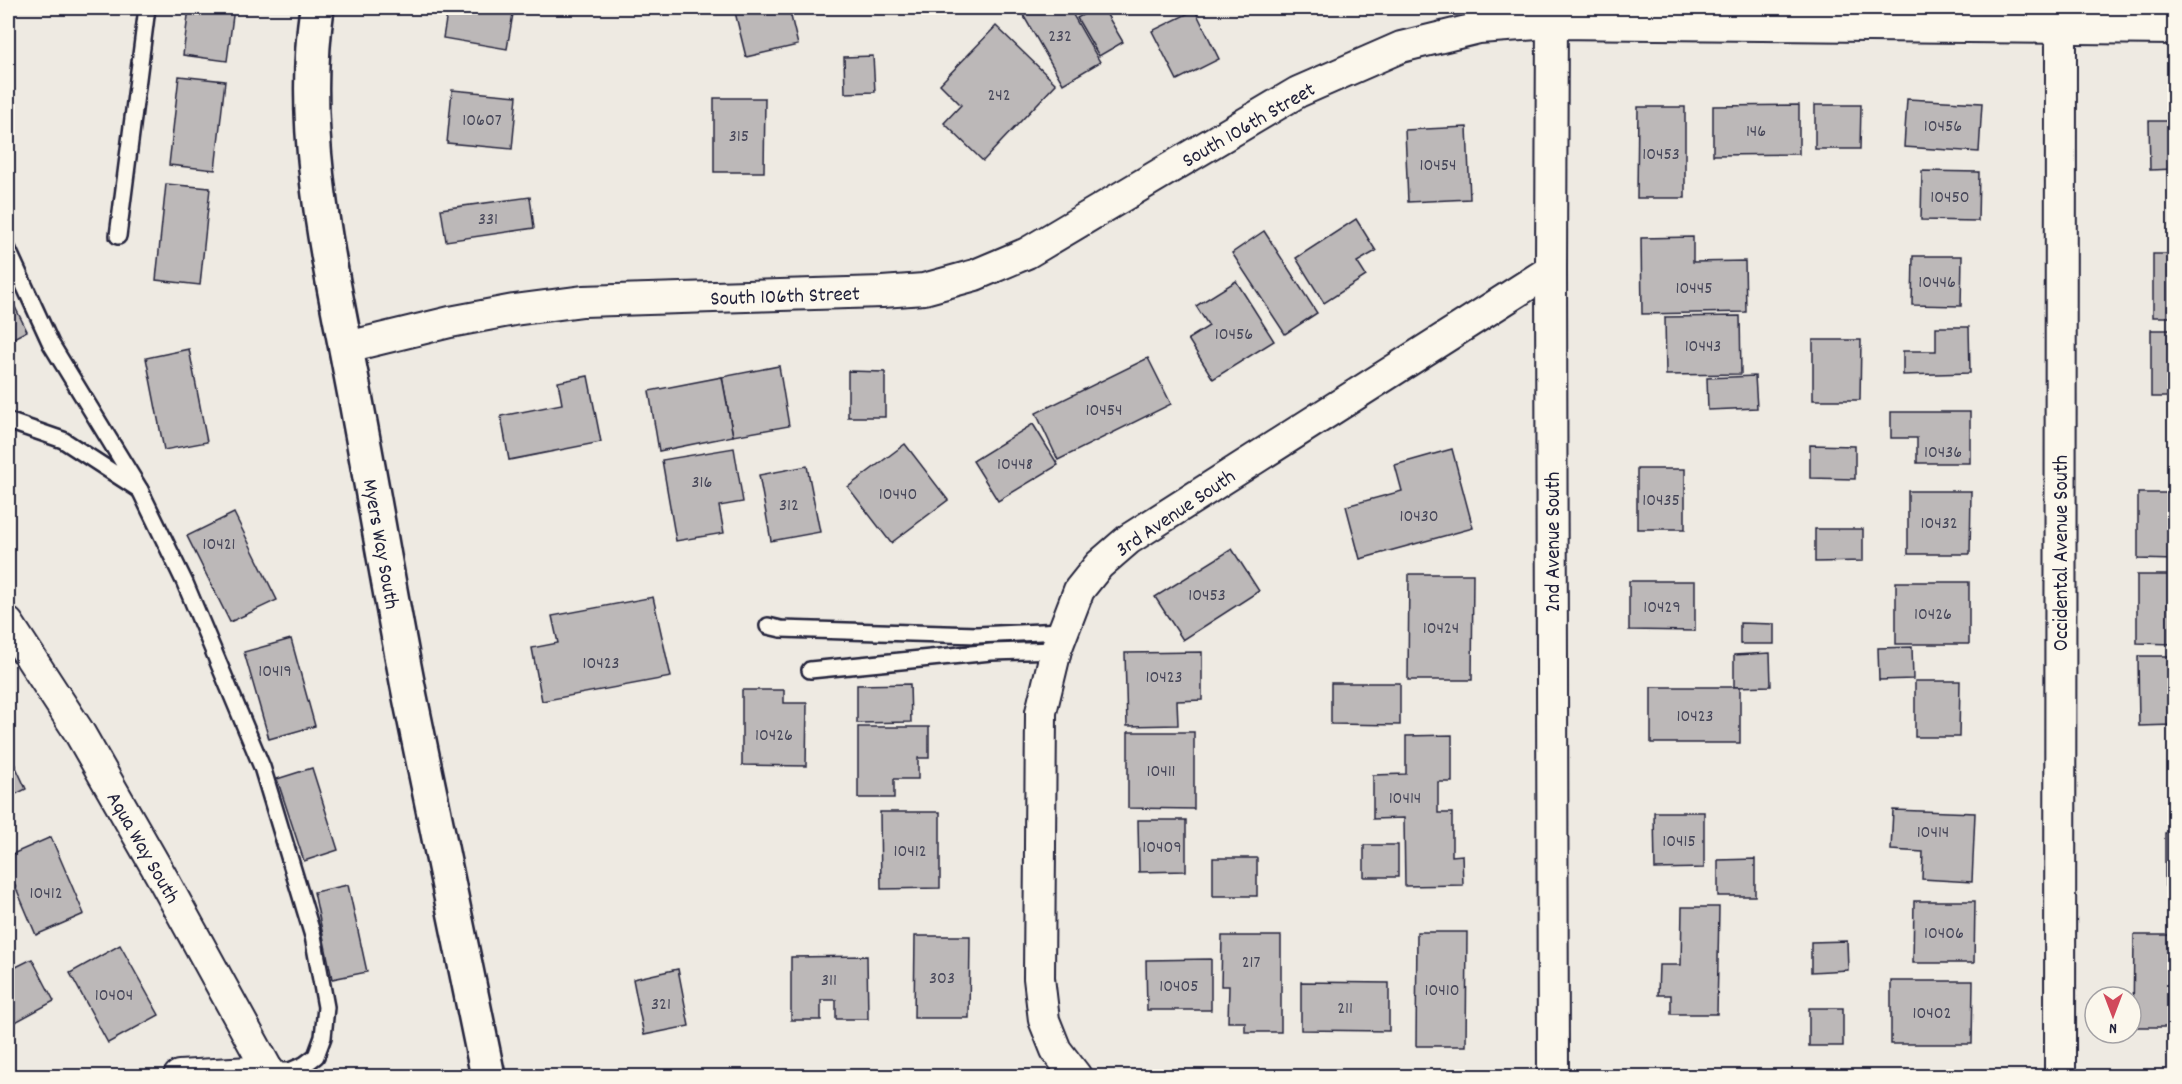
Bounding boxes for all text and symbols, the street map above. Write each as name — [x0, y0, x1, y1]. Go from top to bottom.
house number: 232 — [1048, 25, 1072, 50]
street label: South 106th Street — [1177, 76, 1322, 177]
house number: 242 — [987, 84, 1011, 109]
house number: 10607 — [462, 109, 502, 134]
house number: 10456 — [1924, 115, 1962, 140]
house number: 146 — [1746, 120, 1766, 145]
house number: 315 — [729, 125, 749, 150]
house number: 10453 — [1642, 143, 1680, 168]
house number: 10454 — [1419, 154, 1457, 179]
house number: 10450 — [1930, 186, 1970, 211]
house number: 331 — [478, 208, 498, 233]
house number: 10446 — [1918, 271, 1956, 296]
house number: 10445 — [1675, 277, 1713, 302]
street label: South 106th Street — [710, 280, 861, 316]
house number: 10456 — [1215, 323, 1253, 348]
house number: 10443 — [1685, 335, 1721, 360]
house number: 10454 — [1085, 399, 1123, 424]
house number: 10436 — [1924, 441, 1962, 466]
house number: 10448 — [997, 453, 1033, 478]
street label: Occidental Avenue South — [2048, 455, 2078, 651]
street label: 3rd Avenue South — [1111, 463, 1243, 566]
house number: 316 — [692, 471, 712, 496]
street label: 2nd Avenue South — [1540, 472, 1570, 612]
street label: Myers Way South — [353, 477, 405, 612]
house number: 10440 — [879, 483, 917, 508]
house number: 10435 — [1642, 489, 1680, 514]
house number: 312 — [779, 494, 799, 519]
house number: 10430 — [1399, 505, 1439, 530]
house number: 10432 — [1920, 512, 1958, 537]
house number: 10421 — [202, 533, 236, 558]
house number: 10453 — [1188, 584, 1226, 609]
house number: 10429 — [1643, 596, 1681, 621]
house number: 10426 — [1914, 603, 1952, 628]
house number: 10424 — [1423, 617, 1459, 642]
house number: 10423 — [582, 652, 620, 677]
house number: 10419 — [258, 660, 292, 685]
house number: 10423 — [1145, 666, 1183, 691]
house number: 10423 — [1676, 705, 1714, 730]
house number: 10426 — [755, 724, 793, 749]
house number: 10411 — [1146, 760, 1176, 785]
street label: Aqua Way South — [97, 787, 186, 910]
house number: 10414 — [1389, 787, 1421, 812]
house number: 10414 — [1917, 821, 1949, 846]
house number: 10415 — [1662, 830, 1696, 855]
house number: 10409 — [1142, 836, 1182, 861]
house number: 10412 — [893, 840, 927, 865]
house number: 10412 — [29, 882, 63, 907]
house number: 10406 — [1924, 922, 1964, 947]
house number: 217 — [1242, 951, 1260, 976]
house number: 303 — [929, 967, 955, 992]
house number: 311 — [821, 969, 837, 994]
house number: 10405 — [1159, 975, 1199, 1000]
house number: 10410 — [1425, 979, 1459, 1004]
house number: 10404 — [95, 984, 133, 1009]
north arrow — [2083, 985, 2143, 1045]
house number: 321 — [651, 993, 671, 1018]
house number: 211 — [1337, 997, 1353, 1022]
house number: 10402 — [1913, 1002, 1951, 1027]
text: N — [2109, 1016, 2117, 1039]

